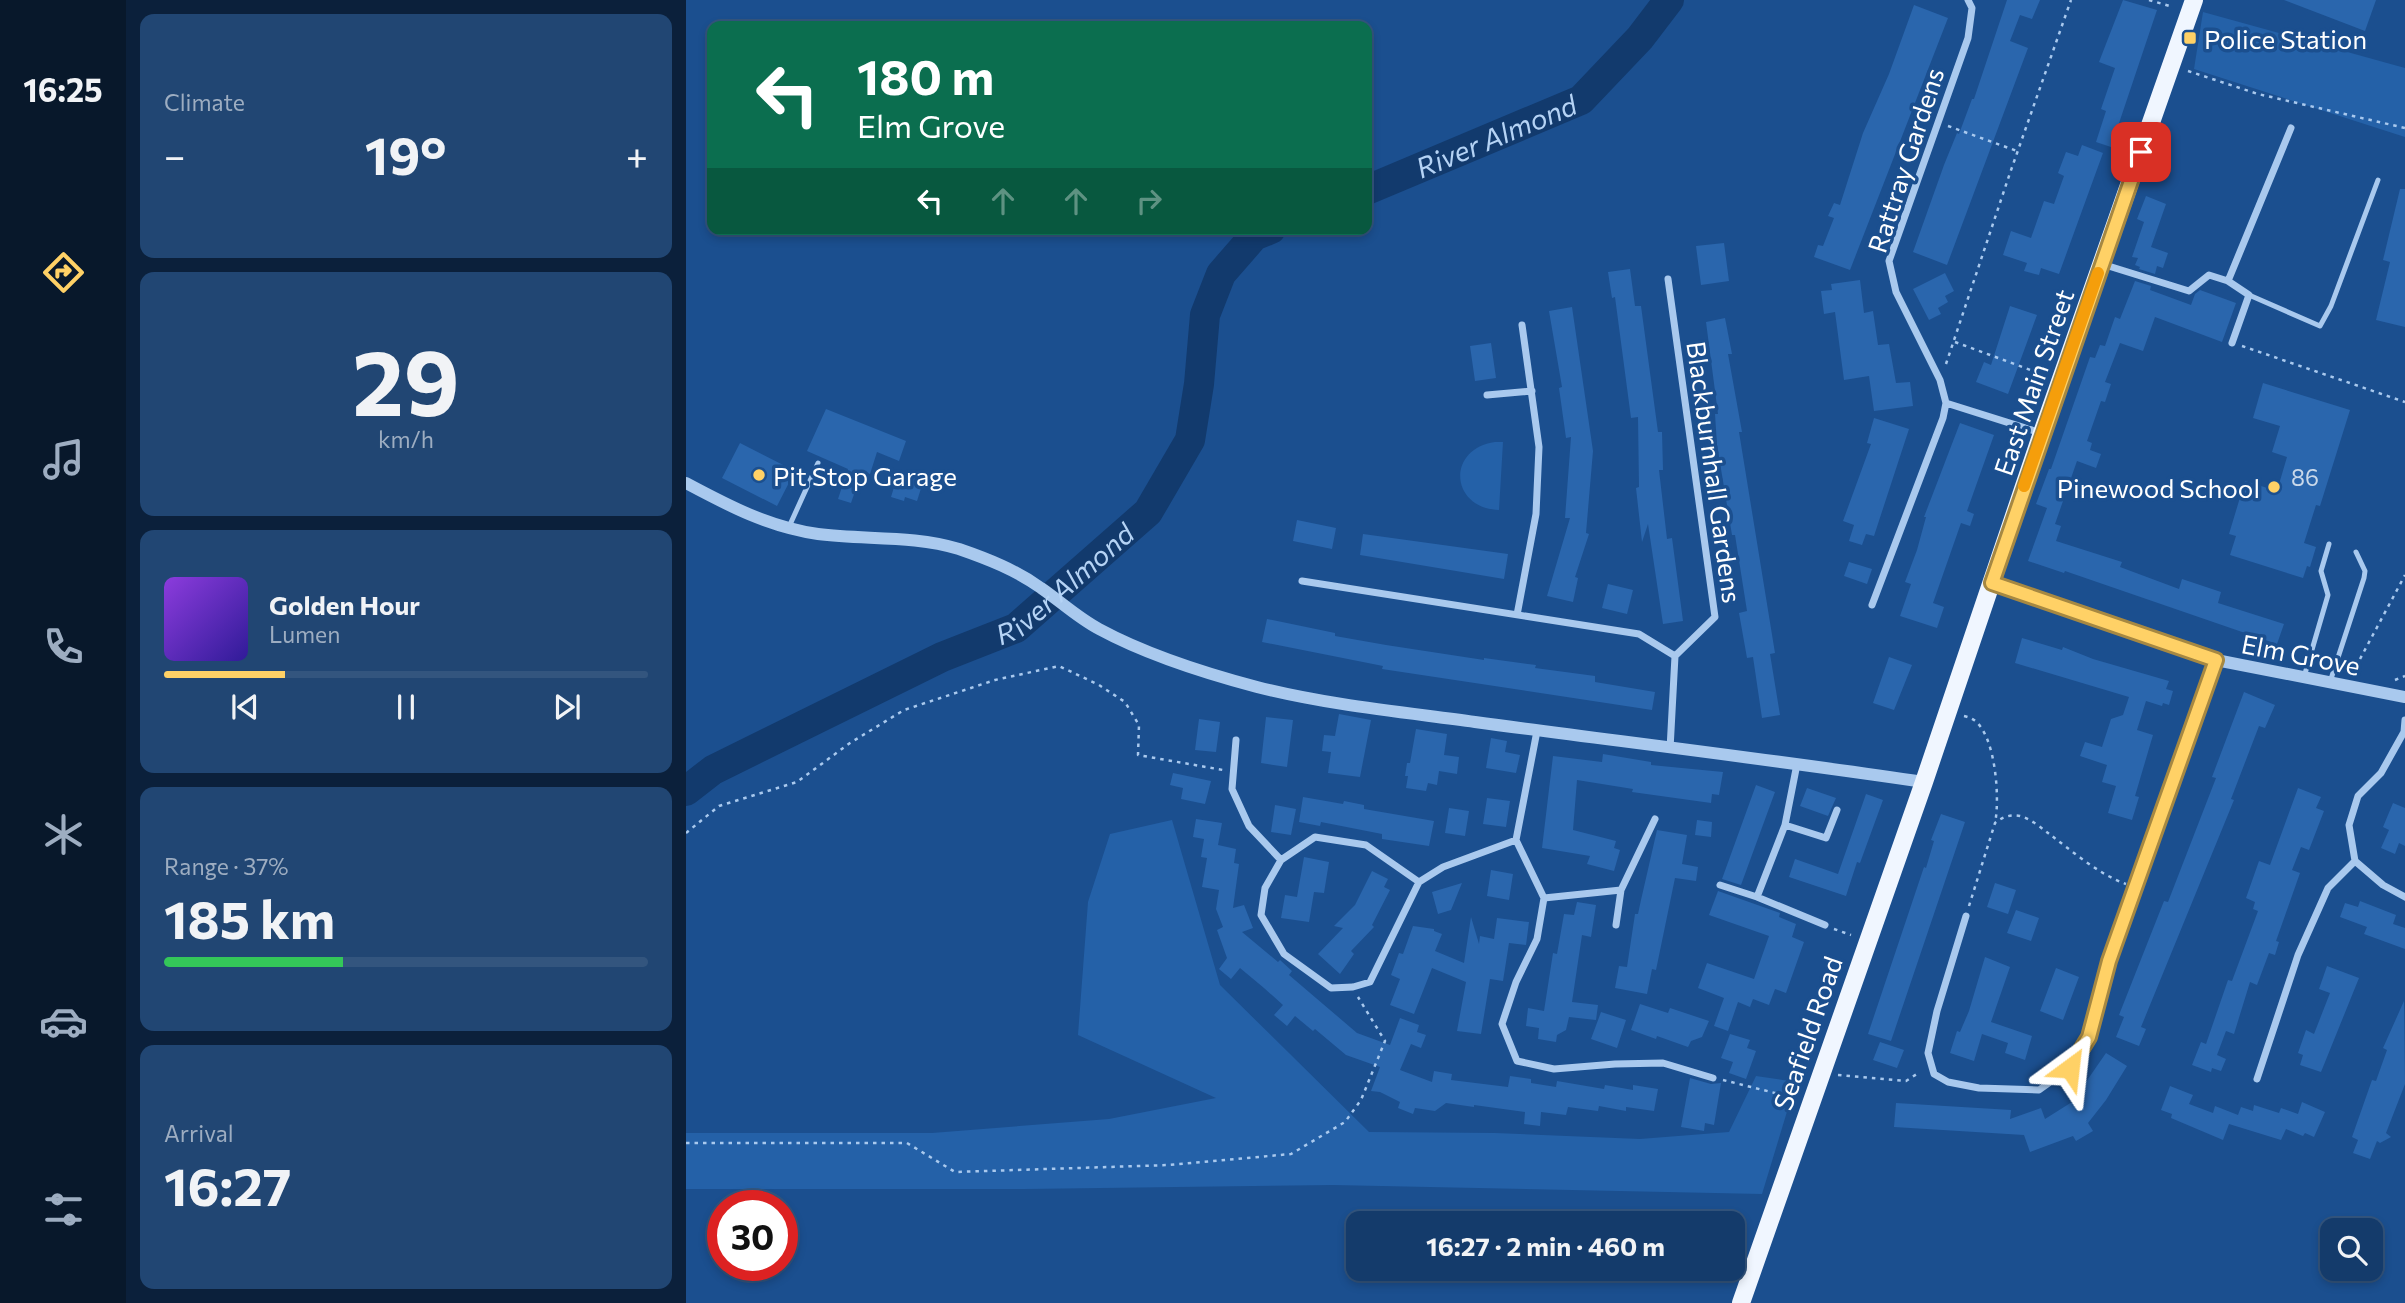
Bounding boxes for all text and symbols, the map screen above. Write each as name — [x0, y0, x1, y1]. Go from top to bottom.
place label: Police Station — [2204, 23, 2367, 54]
marker: Police Station — [2182, 30, 2198, 46]
text: 180 m — [857, 45, 994, 105]
icon: left — [742, 49, 833, 140]
street label: Rattray Gardens — [1861, 64, 1949, 256]
text: 16:25 — [23, 69, 103, 109]
water label: River Almond — [1411, 86, 1583, 185]
text: Climate — [164, 88, 245, 116]
text: Elm Grove — [857, 105, 1005, 145]
text: 19° — [365, 122, 446, 186]
pin — [2111, 122, 2171, 182]
text: − — [164, 131, 186, 178]
text: + — [626, 131, 648, 178]
icon: arrive — [2122, 133, 2160, 171]
icon: left — [911, 182, 949, 220]
icon: ahead — [984, 182, 1022, 220]
icon: ahead — [1057, 182, 1095, 220]
icon: right — [1130, 182, 1168, 220]
icon: directions — [39, 248, 88, 297]
street label: East Main Street — [1987, 285, 2079, 479]
text: 29 — [352, 323, 460, 435]
street label: Blackburnhall Gardens — [1681, 339, 1749, 605]
text: km/h — [378, 425, 434, 453]
icon: music — [39, 435, 88, 484]
place label: Pit Stop Garage — [773, 460, 957, 491]
house number: 86 — [2291, 463, 2319, 491]
marker: Pit Stop Garage — [751, 467, 767, 483]
place label: Pinewood School — [2057, 472, 2260, 503]
marker: Pinewood School — [2266, 479, 2282, 495]
water label: River Almond — [991, 515, 1142, 651]
text: Golden Hour — [269, 589, 420, 620]
text: Lumen — [269, 620, 340, 648]
icon: phone — [39, 622, 88, 671]
street label: Elm Grove — [2239, 627, 2363, 681]
icon: previous — [226, 688, 264, 726]
icon: pause — [387, 688, 425, 726]
icon: next — [548, 688, 586, 726]
icon: climate — [39, 810, 88, 859]
text: Range · 37% — [164, 852, 289, 880]
text: 185 km — [164, 886, 335, 950]
street label: Seafield Road — [1766, 952, 1848, 1114]
icon: car — [39, 997, 88, 1046]
position arrow — [2033, 1031, 2107, 1105]
text: Arrival — [164, 1119, 234, 1147]
text: 16:27 — [164, 1153, 291, 1217]
icon: filters — [39, 1185, 88, 1234]
speed limit sign: 30 — [707, 1190, 798, 1281]
map controls — [2320, 1218, 2383, 1281]
button: search — [2320, 1218, 2383, 1281]
text: 16:27 · 2 min · 460 m — [1426, 1230, 1665, 1261]

